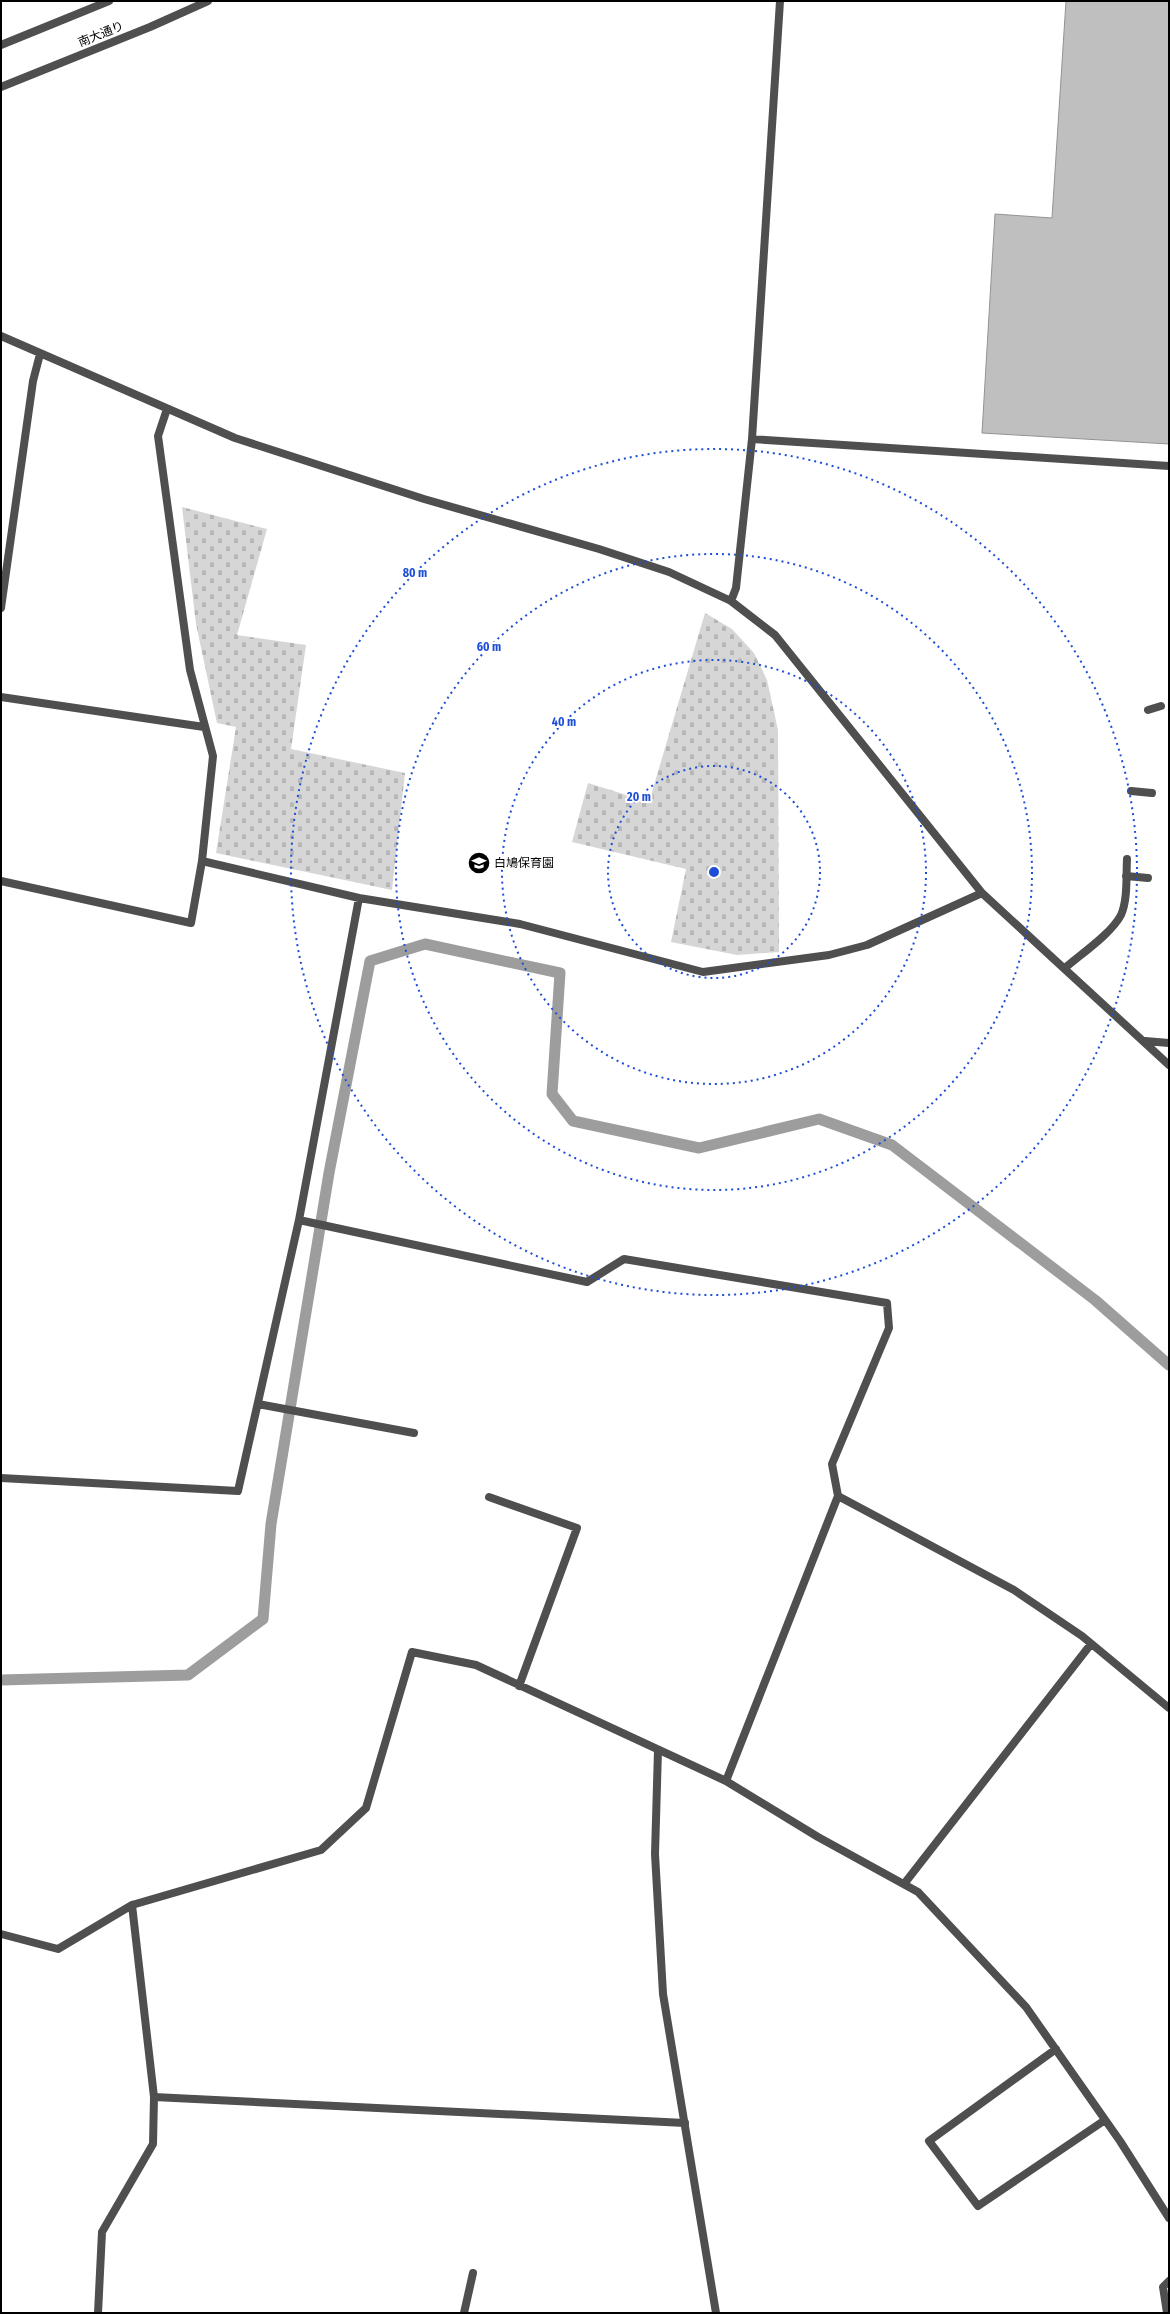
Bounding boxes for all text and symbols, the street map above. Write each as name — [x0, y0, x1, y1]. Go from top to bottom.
street label: 南大通り — [76, 19, 126, 49]
text: 80 m — [403, 566, 427, 580]
text: 60 m — [477, 640, 501, 654]
text: 40 m — [552, 715, 576, 729]
text: 20 m — [626, 790, 651, 804]
school or university icon: 白鳩保育園 — [466, 850, 492, 876]
place label: 白鳩保育園 — [494, 856, 554, 870]
centre of rings — [707, 865, 721, 879]

